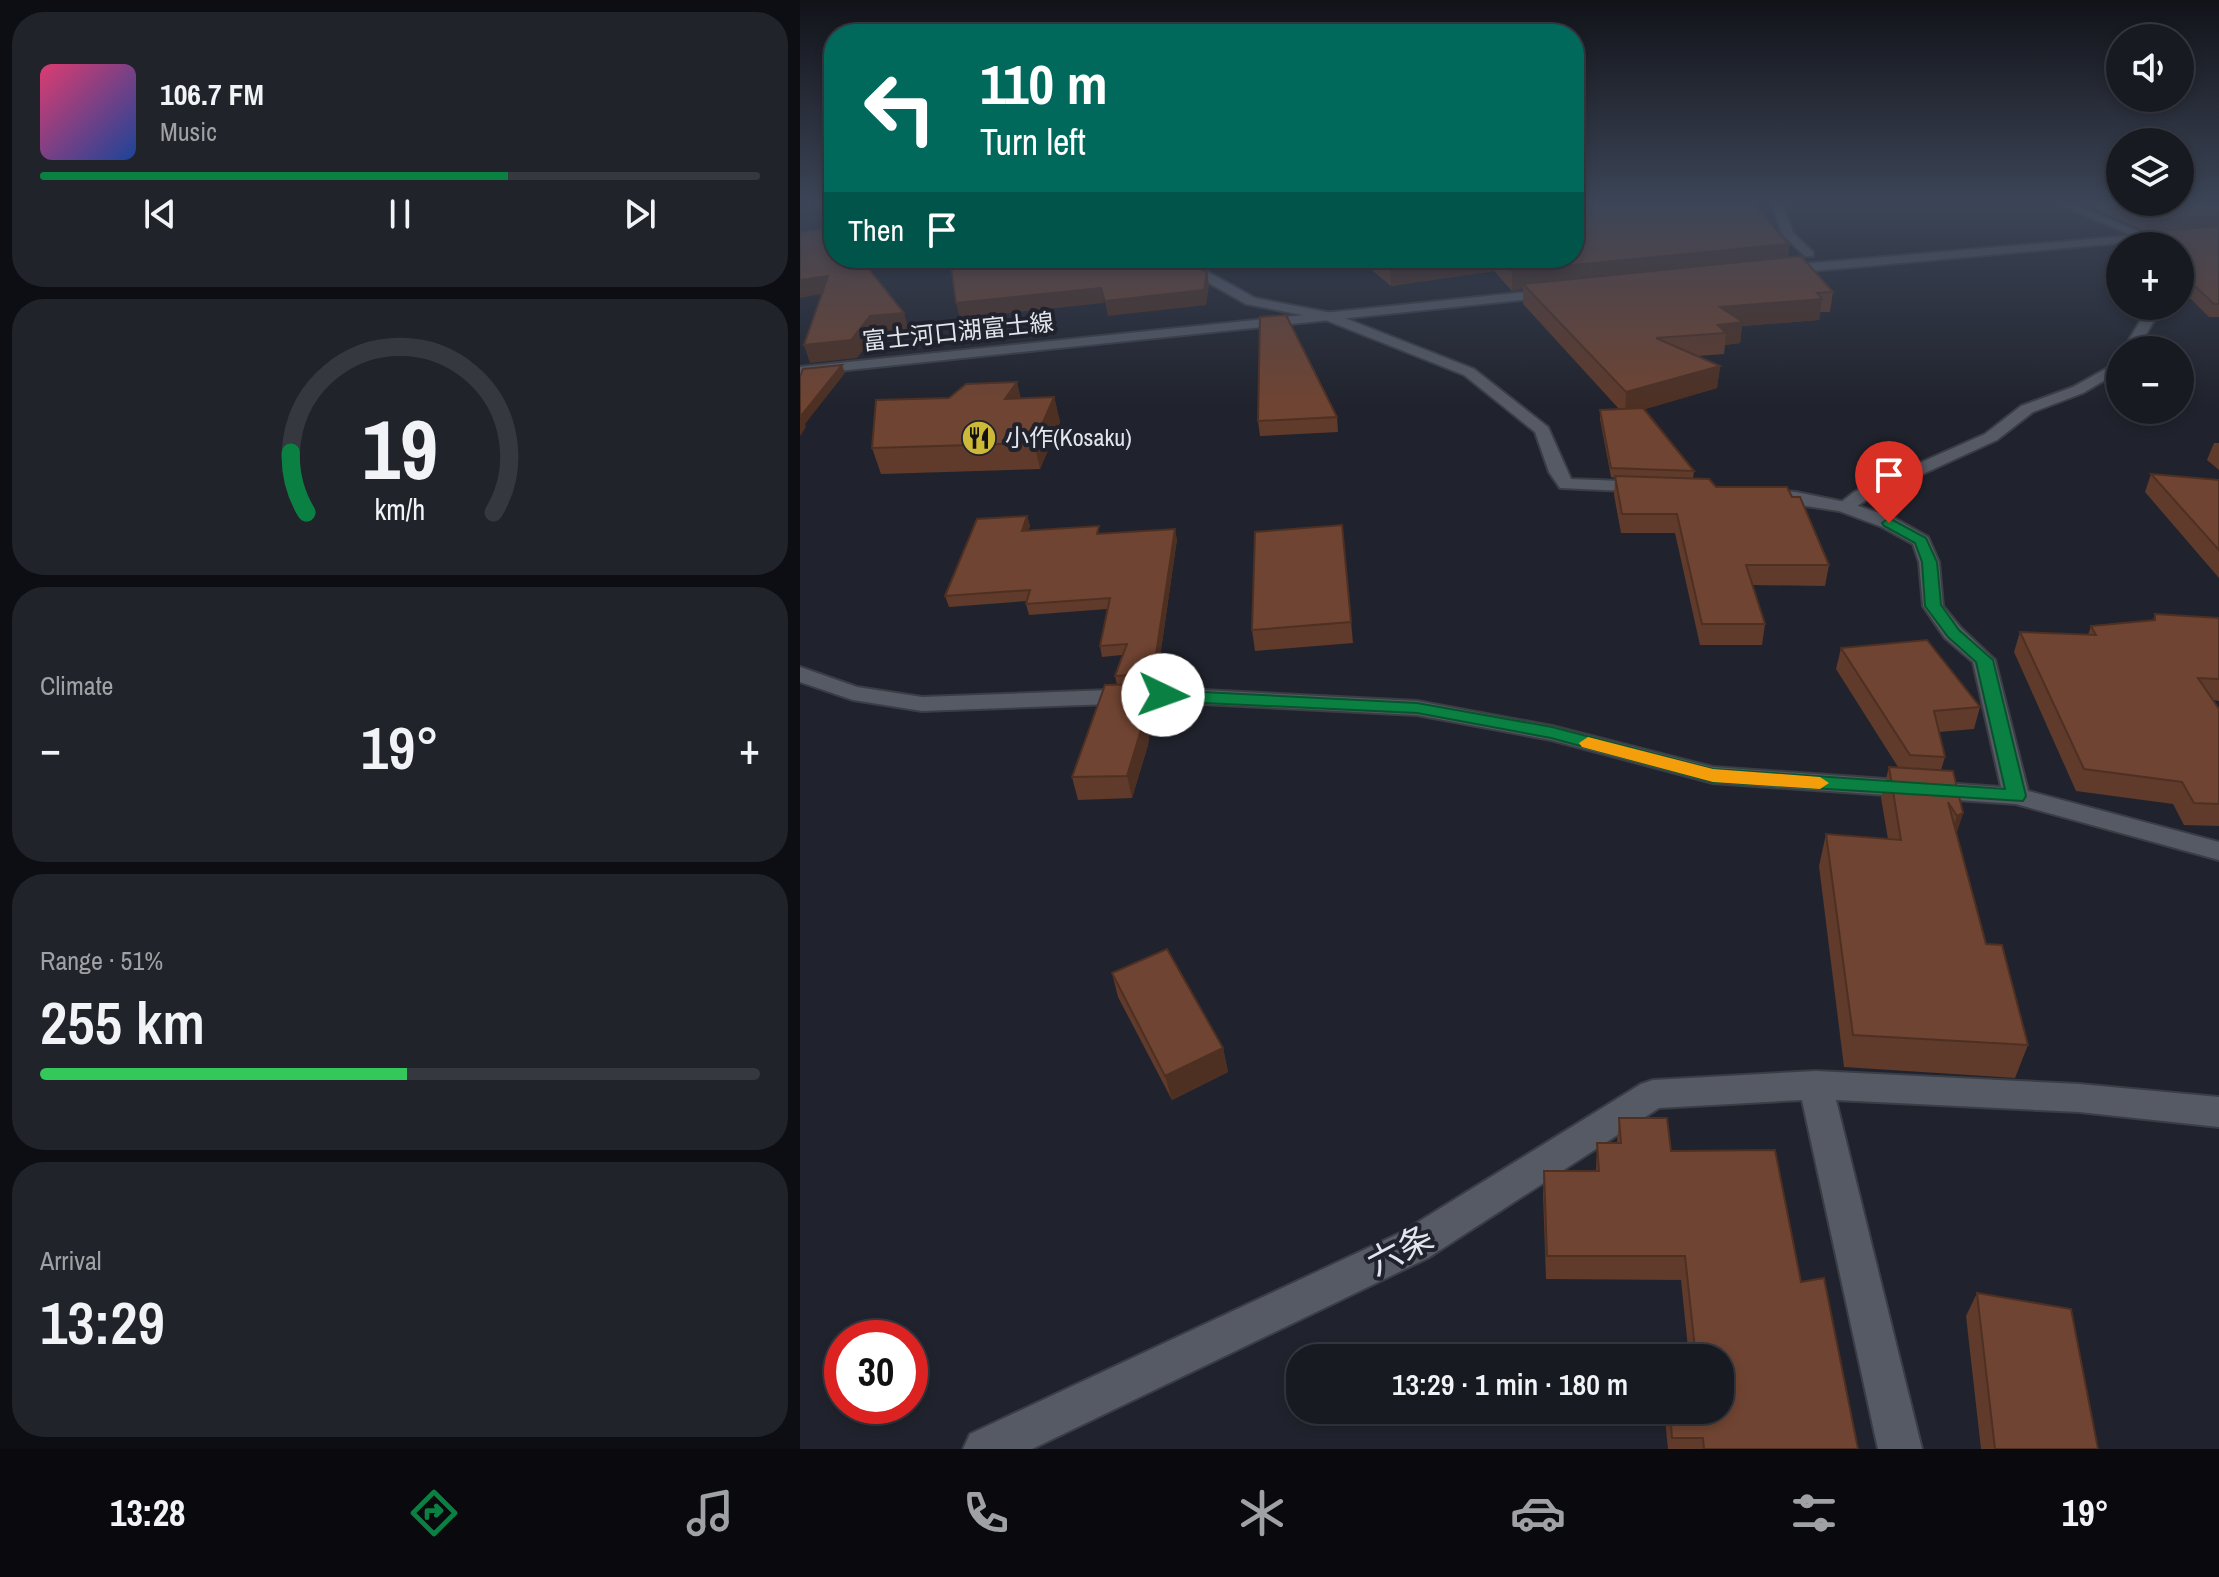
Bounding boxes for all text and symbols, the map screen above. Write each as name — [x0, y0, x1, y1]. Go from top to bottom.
map controls — [2106, 24, 2194, 424]
button: sound — [2106, 24, 2194, 112]
text: 110 m — [980, 46, 1108, 121]
icon: left — [848, 56, 952, 160]
text: 106.7 FM — [160, 74, 264, 114]
text: Music — [160, 114, 217, 149]
text: Turn left — [980, 118, 1086, 166]
button: layers — [2106, 128, 2194, 216]
icon: previous — [138, 192, 182, 236]
icon: pause — [378, 192, 422, 236]
icon: next — [618, 192, 662, 236]
icon: arrive — [920, 208, 964, 252]
text: Then — [848, 210, 904, 250]
button: + — [2106, 232, 2194, 320]
street label: 富士河口湖富士線 — [861, 305, 1055, 357]
button: − — [2106, 336, 2194, 424]
text: 19 — [362, 393, 438, 505]
restaurant icon: 小作(Kosaku) — [960, 419, 998, 457]
place label: 小作(Kosaku) — [1005, 421, 1132, 453]
pin — [1855, 441, 1923, 523]
icon: arrive — [1867, 453, 1911, 497]
text: km/h — [375, 490, 425, 529]
position arrow — [1121, 653, 1205, 737]
text: Climate — [40, 668, 113, 703]
text: 19° — [361, 707, 439, 788]
text: − — [40, 718, 61, 778]
text: + — [739, 718, 760, 778]
text: Range · 51% — [40, 943, 163, 978]
text: 255 km — [40, 982, 205, 1063]
street label: 六条 — [1359, 1214, 1441, 1286]
text: Arrival — [40, 1243, 102, 1278]
text: 13:29 — [40, 1282, 165, 1363]
speed limit sign: 30 — [824, 1320, 928, 1424]
text: 13:29 · 1 min · 180 m — [1392, 1364, 1628, 1404]
icon: directions — [406, 1485, 462, 1541]
icon: music — [682, 1485, 738, 1541]
icon: phone — [958, 1485, 1014, 1541]
icon: climate — [1234, 1485, 1290, 1541]
icon: car — [1510, 1485, 1566, 1541]
icon: filters — [1786, 1485, 1842, 1541]
text: 13:28 — [110, 1489, 186, 1537]
text: 19° — [2062, 1489, 2109, 1537]

